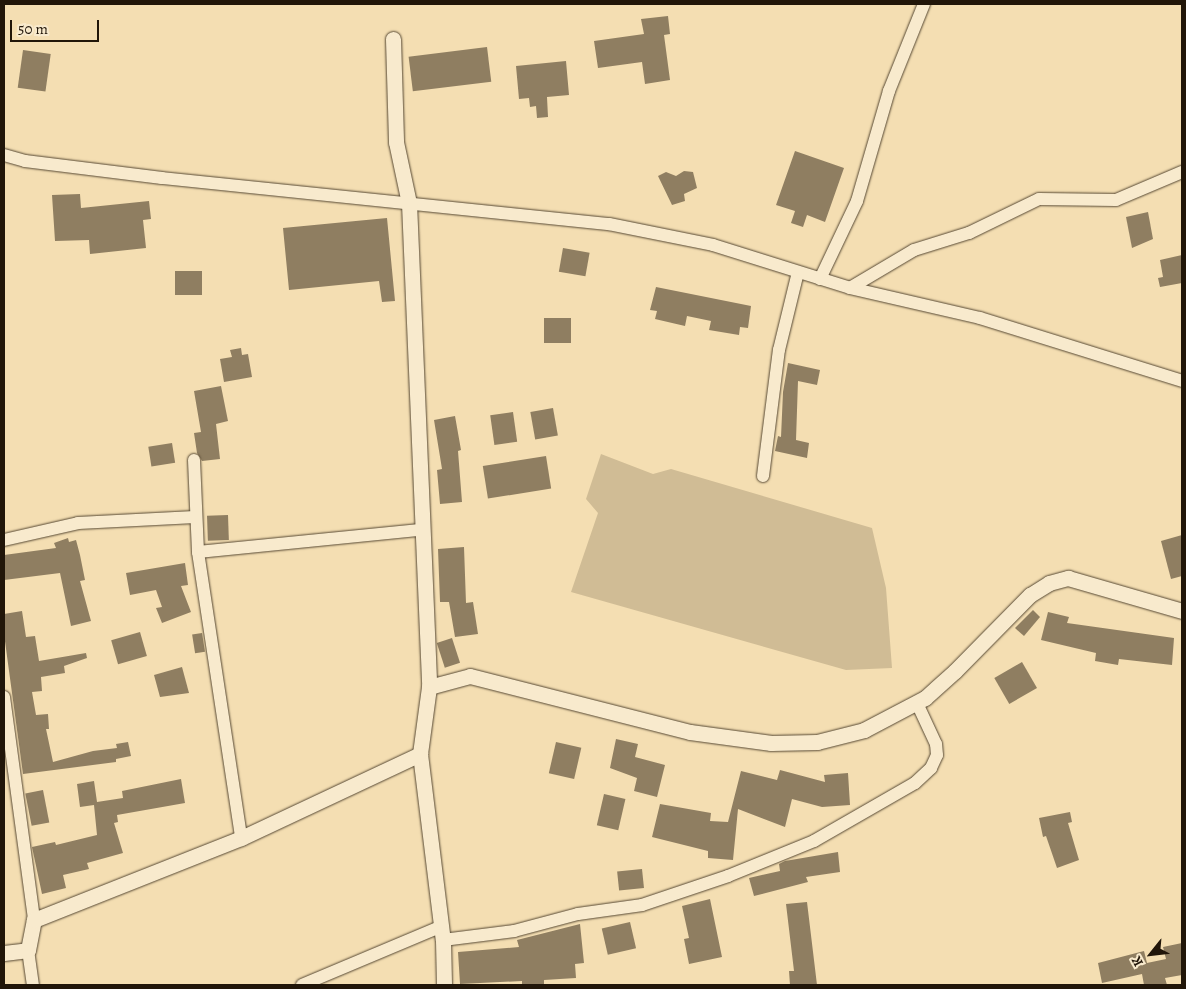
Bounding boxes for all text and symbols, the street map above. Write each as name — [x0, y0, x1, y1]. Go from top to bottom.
scale bar — [12, 10, 101, 42]
text: 50 m — [18, 19, 48, 39]
north arrow — [1126, 929, 1176, 979]
text: K — [1127, 953, 1148, 970]

